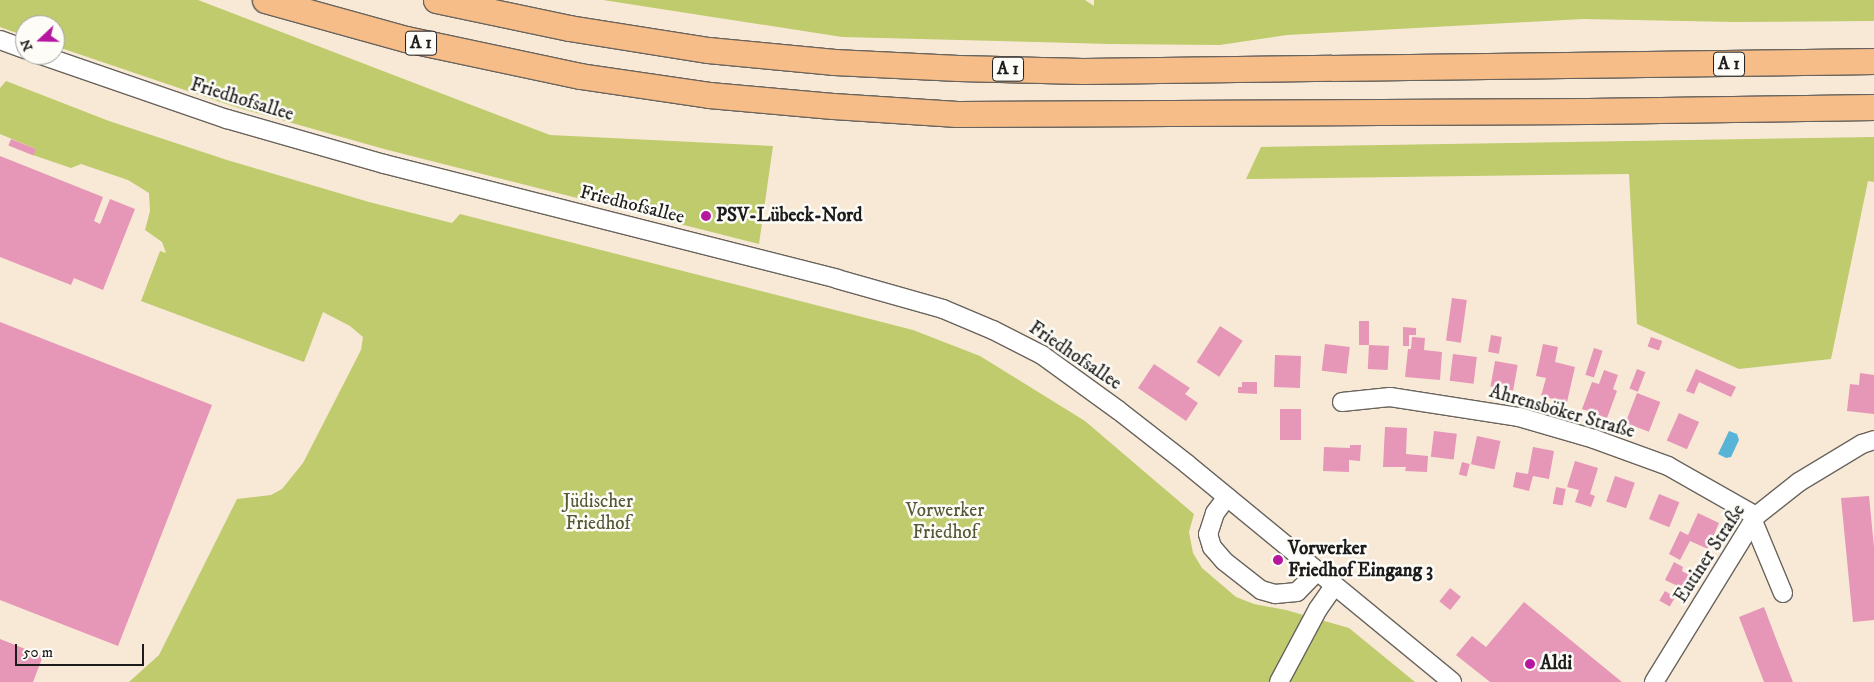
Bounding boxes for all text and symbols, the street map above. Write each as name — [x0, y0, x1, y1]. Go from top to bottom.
north arrow — [15, 15, 65, 65]
road number: A 1 — [405, 28, 437, 58]
text: N — [16, 36, 37, 54]
road number: A 1 — [1713, 49, 1745, 80]
road number: A 1 — [992, 54, 1024, 85]
street label: Friedhofsallee — [188, 74, 296, 126]
street label: Friedhofsallee — [577, 181, 687, 229]
place label: PSV-Lübeck-Nord — [716, 205, 863, 227]
marker: PSV-Lübeck-Nord — [700, 210, 712, 222]
street label: Friedhofsallee — [1024, 317, 1126, 395]
street label: Ahrensböker Straße — [1487, 380, 1637, 444]
park label: Jüdischer Friedhof — [563, 491, 633, 535]
park label: Vorwerker Friedhof — [906, 500, 984, 544]
street label: Eutiner Straße — [1670, 500, 1750, 608]
place label: Vorwerker Friedhof Eingang 3 — [1288, 538, 1433, 582]
marker: Vorwerker Friedhof Eingang 3 — [1272, 554, 1284, 566]
scale bar — [18, 634, 146, 666]
text: 50 m — [23, 643, 53, 662]
place label: Aldi — [1540, 653, 1572, 675]
marker: Aldi — [1524, 658, 1536, 670]

